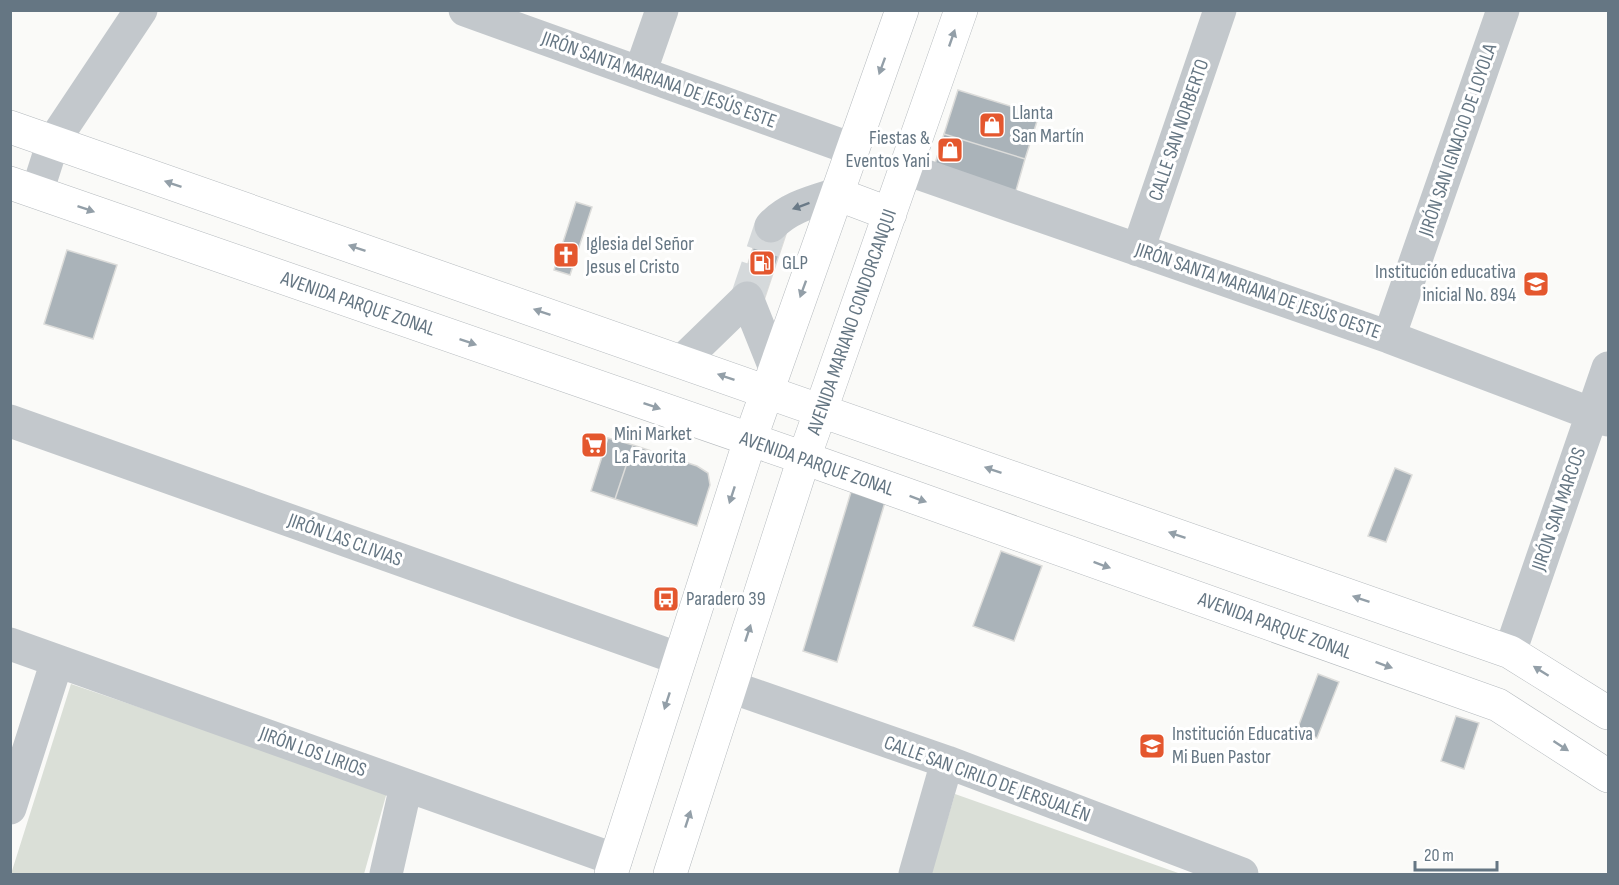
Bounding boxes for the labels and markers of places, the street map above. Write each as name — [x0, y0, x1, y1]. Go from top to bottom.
place label: Llanta San Martín — [1012, 101, 1084, 148]
shop icon: Llanta San Martín — [977, 110, 1007, 140]
place label: Fiestas & Eventos Yani — [845, 126, 930, 173]
shop icon: Fiestas & Eventos Yani — [935, 135, 965, 165]
place label: Iglesia del Señor Jesus el Cristo — [585, 232, 694, 279]
church icon: Iglesia del Señor Jesus el Cristo — [551, 240, 581, 270]
fuel station icon: GLP — [747, 248, 777, 278]
place label: GLP — [782, 251, 808, 275]
place label: Institución educativa inicial No. 894 — [1375, 260, 1516, 307]
school or university icon: Institución educativa inicial No. 894 — [1521, 269, 1551, 299]
place label: Mini Market La Favorita — [614, 422, 692, 469]
supermarket icon: Mini Market La Favorita — [579, 430, 609, 460]
bus stop icon: Paradero 39 — [651, 584, 681, 614]
place label: Paradero 39 — [686, 587, 766, 611]
place label: Institución Educativa Mi Buen Pastor — [1172, 722, 1313, 769]
school or university icon: Institución Educativa Mi Buen Pastor — [1137, 731, 1167, 761]

